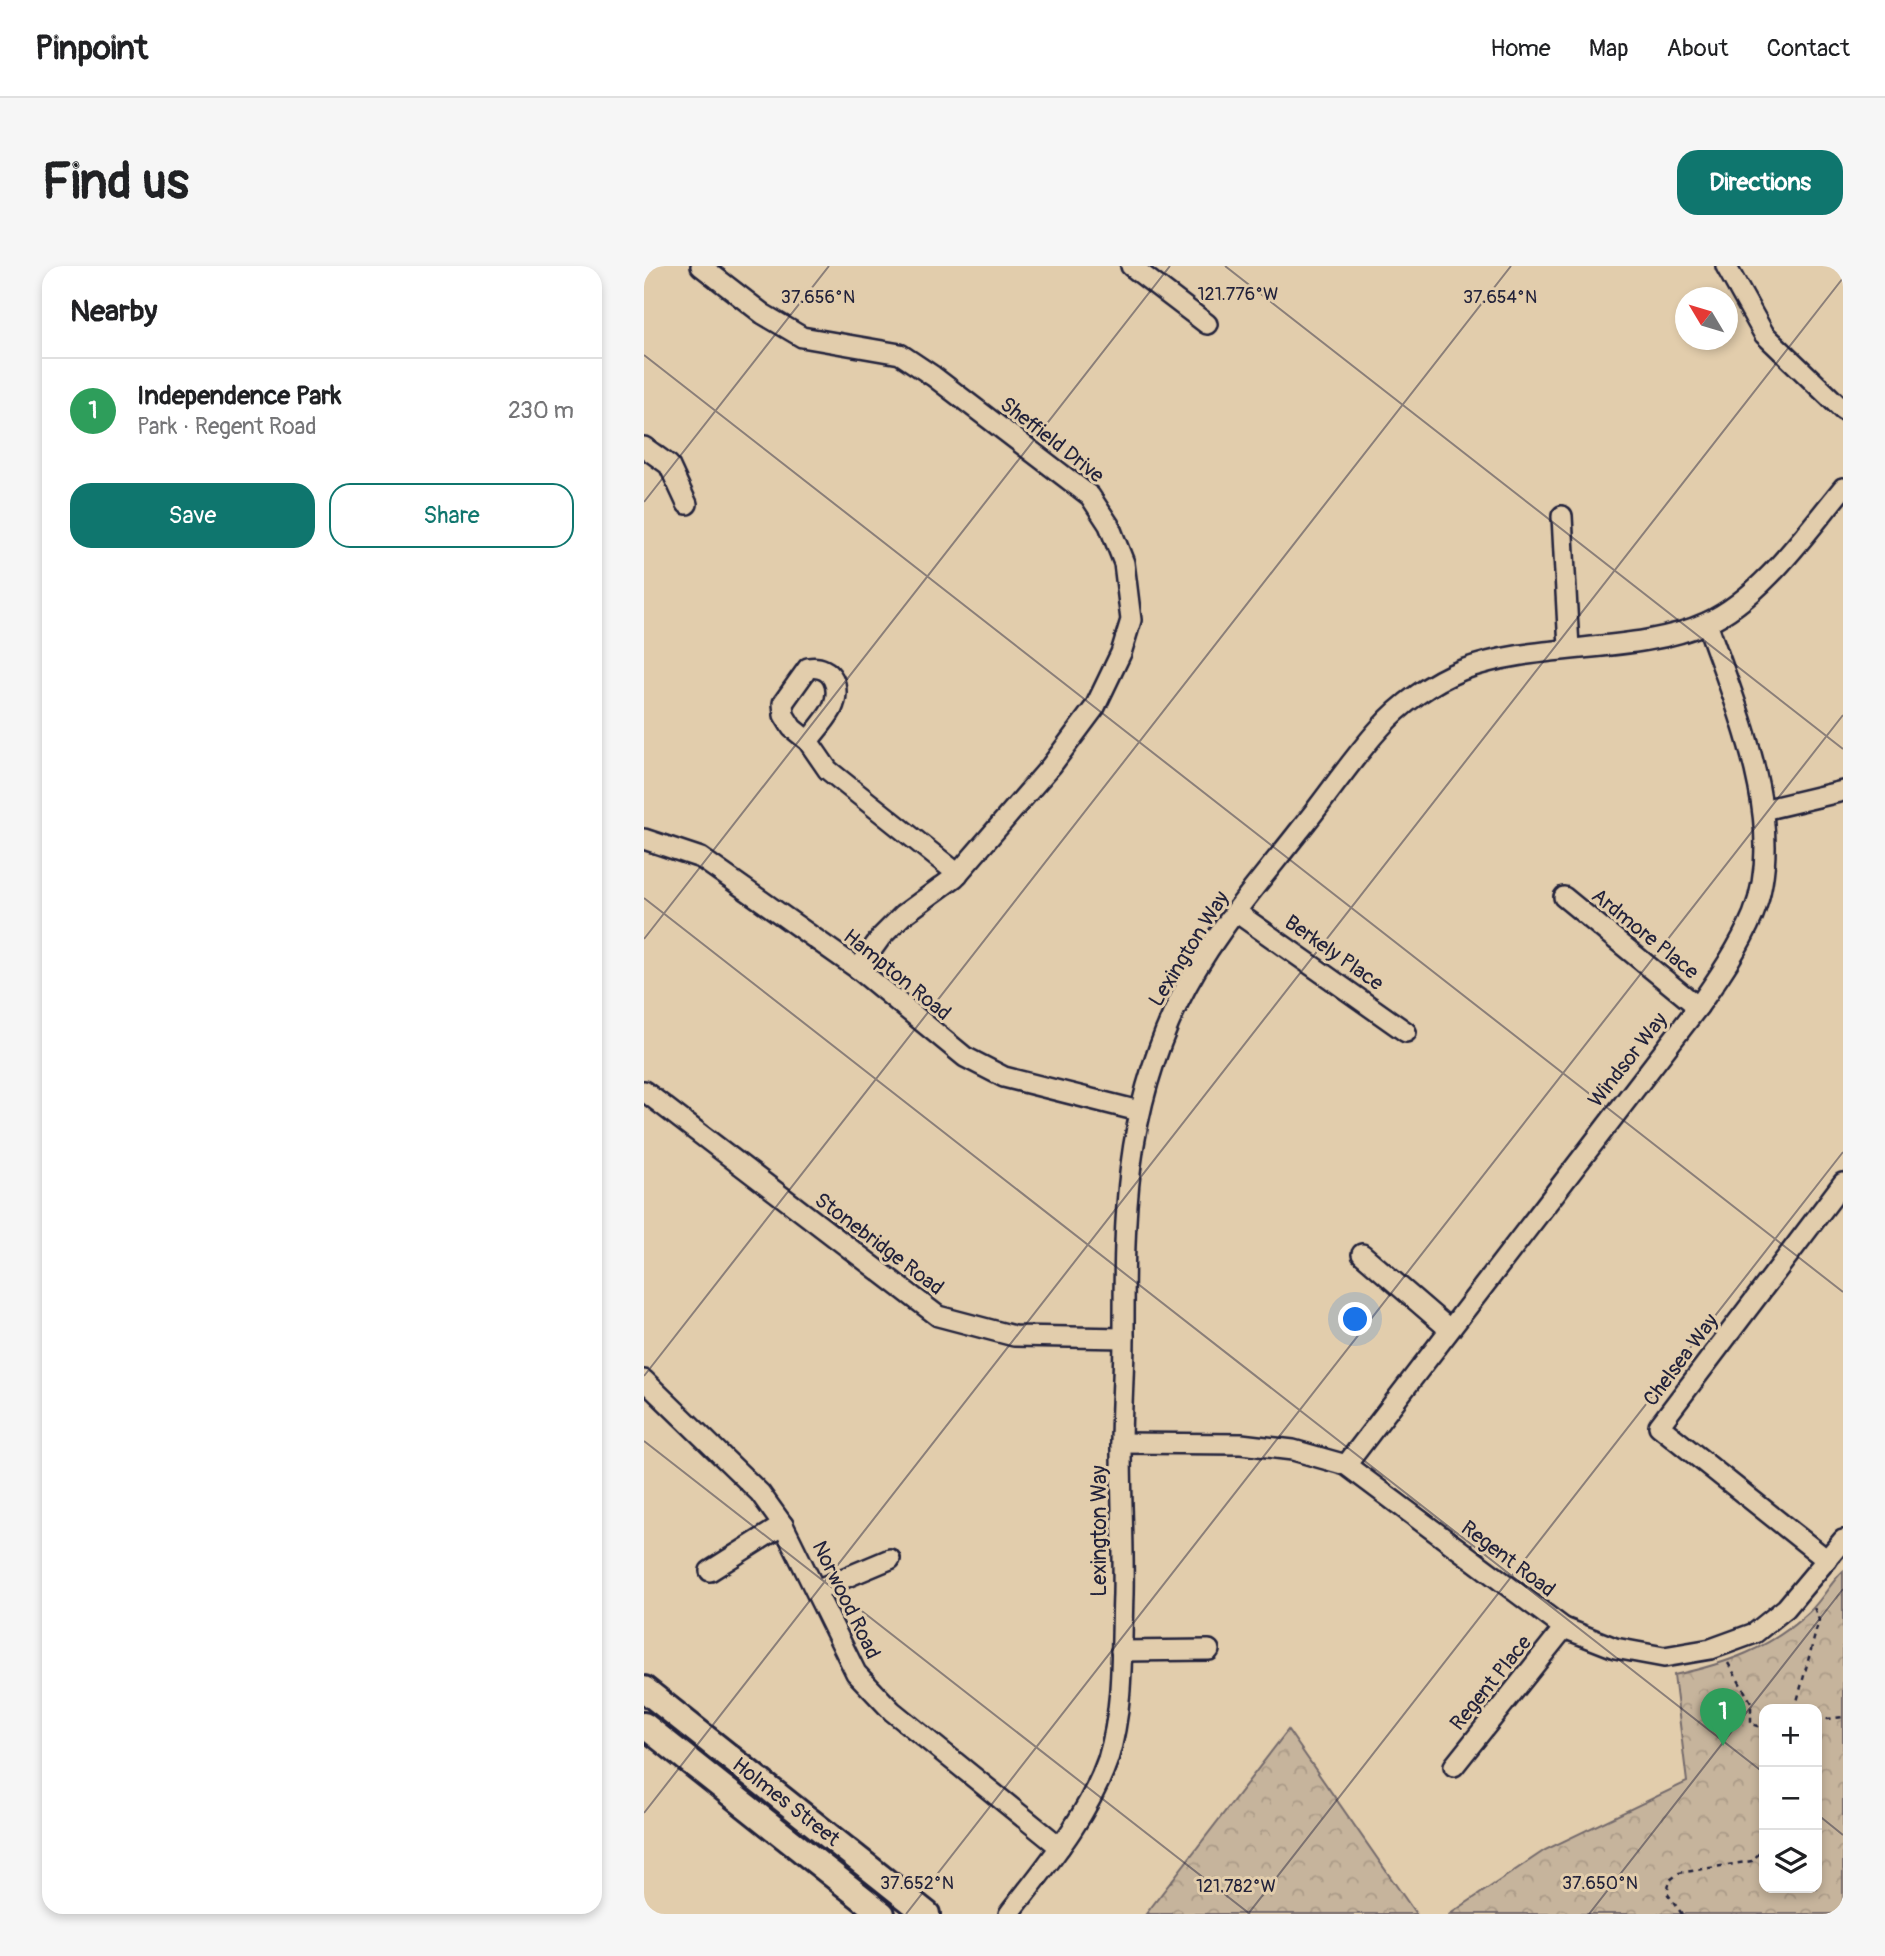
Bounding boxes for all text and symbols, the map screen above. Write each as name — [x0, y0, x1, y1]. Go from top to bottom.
text: Pinpoint — [35, 28, 148, 69]
text: Home — [1490, 34, 1551, 63]
text: Map — [1589, 34, 1629, 63]
text: About — [1667, 34, 1729, 63]
text: Contact — [1767, 34, 1850, 63]
button: Directions — [1677, 150, 1843, 215]
text: Find us — [42, 152, 189, 213]
text: 121.776°W — [1198, 283, 1278, 306]
text: 37.656°N — [781, 286, 855, 309]
text: 37.654°N — [1463, 286, 1537, 309]
north arrow — [1675, 287, 1738, 350]
text: Nearby — [70, 293, 157, 330]
text: Independence Park — [137, 380, 341, 412]
street label: Sheffield Drive — [994, 391, 1110, 489]
text: 1 — [89, 396, 98, 425]
text: 230 m — [508, 396, 574, 425]
text: Park · Regent Road — [137, 412, 316, 441]
button: Save — [70, 483, 315, 548]
button: Share — [329, 483, 574, 548]
street label: Ardmore Place — [1586, 883, 1705, 986]
street label: Lexington Way — [1143, 886, 1235, 1012]
street label: Berkely Place — [1279, 909, 1389, 997]
street label: Hampton Road — [838, 923, 956, 1027]
street label: Windsor Way — [1583, 1007, 1673, 1113]
street label: Stonebridge Road — [809, 1187, 949, 1301]
your location — [1338, 1302, 1372, 1336]
street label: Chelsea Way — [1637, 1308, 1725, 1412]
street label: Lexington Way — [1086, 1465, 1113, 1597]
street label: Regent Road — [1455, 1515, 1561, 1603]
street label: Norwood Road — [806, 1537, 886, 1663]
street label: Regent Place — [1444, 1629, 1538, 1736]
pin: 1 — [1700, 1688, 1746, 1746]
map controls — [1759, 1704, 1822, 1893]
button: + — [1759, 1704, 1822, 1767]
street label: Holmes Street — [727, 1752, 846, 1853]
button: − — [1759, 1767, 1822, 1830]
button: layers — [1759, 1830, 1822, 1893]
text: 37.652°N — [880, 1872, 954, 1895]
text: 37.650°N — [1562, 1872, 1638, 1895]
text: 121.782°W — [1196, 1875, 1276, 1898]

